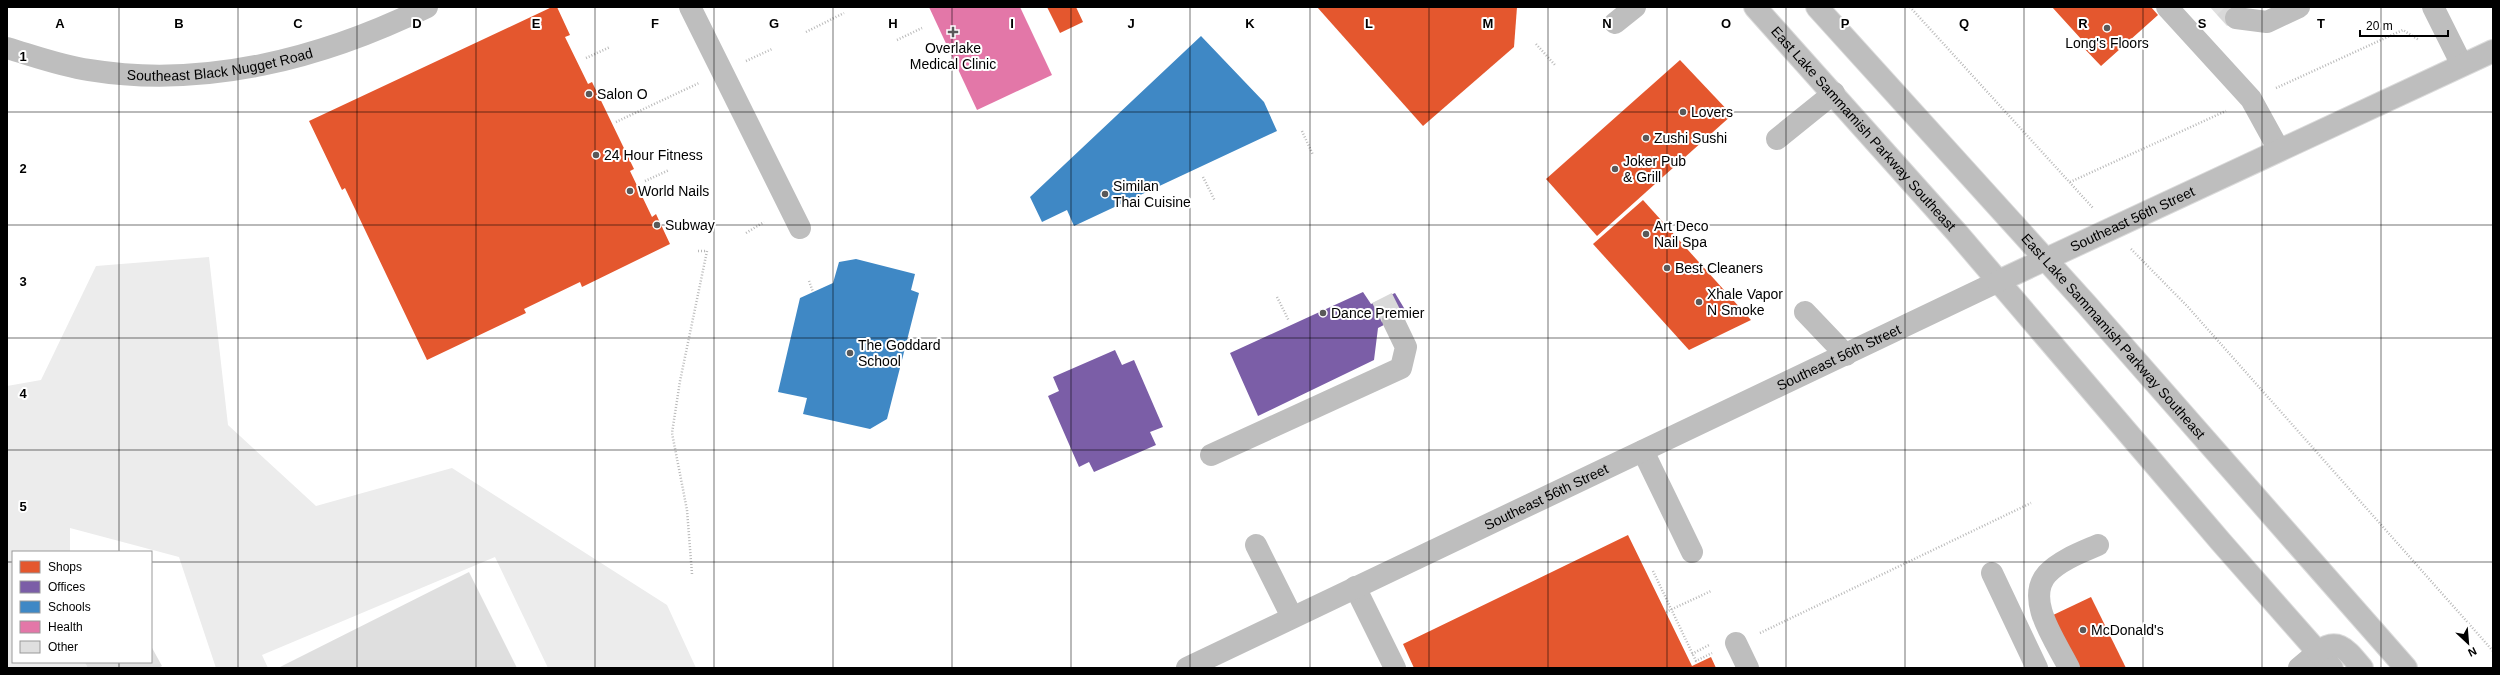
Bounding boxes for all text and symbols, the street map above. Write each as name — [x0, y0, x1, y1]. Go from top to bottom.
scale bar — [2360, 12, 2448, 38]
text: A — [55, 16, 65, 31]
text: B — [174, 16, 184, 31]
text: C — [293, 16, 303, 31]
text: D — [412, 16, 422, 31]
text: E — [532, 16, 541, 31]
text: F — [651, 16, 659, 31]
text: G — [769, 16, 779, 31]
text: H — [888, 16, 898, 31]
text: I — [1010, 16, 1014, 31]
text: J — [1127, 16, 1135, 31]
text: K — [1245, 16, 1255, 31]
text: L — [1365, 16, 1373, 31]
text: M — [1483, 16, 1493, 31]
text: N — [1602, 16, 1612, 31]
text: O — [1721, 16, 1731, 31]
text: Q — [1959, 16, 1969, 31]
text: R — [2078, 16, 2088, 31]
text: S — [2198, 16, 2207, 31]
text: T — [2317, 16, 2325, 31]
text: 20 m — [2366, 19, 2393, 33]
street label: East Lake Sammamish Parkway Southeast — [1768, 23, 1960, 233]
marker: Long's Floors — [2102, 23, 2112, 33]
marker: Overlake Medical Clinic — [947, 26, 959, 38]
place label: Long's Floors — [2065, 35, 2149, 51]
place label: Overlake Medical Clinic — [910, 40, 996, 72]
street label: Southeast Black Nugget Road — [126, 45, 315, 84]
text: 1 — [19, 49, 27, 64]
place label: Salon O — [597, 86, 648, 102]
marker: Salon O — [584, 89, 594, 99]
place label: Lovers — [1691, 104, 1733, 120]
marker: Lovers — [1678, 107, 1688, 117]
place label: Zushi Sushi — [1654, 130, 1727, 146]
marker: Zushi Sushi — [1641, 133, 1651, 143]
place label: 24 Hour Fitness — [604, 147, 703, 163]
marker: 24 Hour Fitness — [591, 150, 601, 160]
place label: Joker Pub & Grill — [1623, 153, 1686, 185]
text: 2 — [19, 161, 27, 176]
marker: Joker Pub & Grill — [1610, 164, 1620, 174]
place label: Similan Thai Cuisine — [1113, 178, 1191, 210]
place label: World Nails — [638, 183, 709, 199]
street label: Southeast 56th Street — [2067, 183, 2197, 255]
marker: World Nails — [625, 186, 635, 196]
marker: Similan Thai Cuisine — [1100, 189, 1110, 199]
place label: Subway — [665, 217, 715, 233]
place label: Art Deco Nail Spa — [1654, 218, 1709, 250]
marker: Subway — [652, 220, 662, 230]
marker: Art Deco Nail Spa — [1641, 229, 1651, 239]
street label: East Lake Sammamish Parkway Southeast — [2018, 230, 2209, 442]
place label: Best Cleaners — [1675, 260, 1763, 276]
marker: Best Cleaners — [1662, 263, 1672, 273]
text: 3 — [19, 274, 27, 289]
place label: Xhale Vapor N Smoke — [1707, 286, 1783, 318]
marker: Xhale Vapor N Smoke — [1694, 297, 1704, 307]
place label: Dance Premier — [1331, 305, 1425, 321]
marker: Dance Premier — [1318, 308, 1328, 318]
street label: Southeast 56th Street — [1774, 321, 1903, 394]
place label: The Goddard School — [858, 337, 941, 369]
marker: The Goddard School — [845, 348, 855, 358]
text: 4 — [19, 386, 27, 401]
street label: Southeast 56th Street — [1482, 460, 1611, 533]
text: 5 — [19, 499, 27, 514]
legend — [12, 551, 152, 663]
text: Shops — [48, 560, 82, 574]
text: Offices — [48, 580, 85, 594]
text: Schools — [48, 600, 91, 614]
text: Health — [48, 620, 83, 634]
place label: McDonald's — [2091, 622, 2164, 638]
north arrow — [2448, 623, 2488, 663]
marker: McDonald's — [2078, 625, 2088, 635]
text: Other — [48, 640, 78, 654]
text: N — [2466, 645, 2479, 659]

